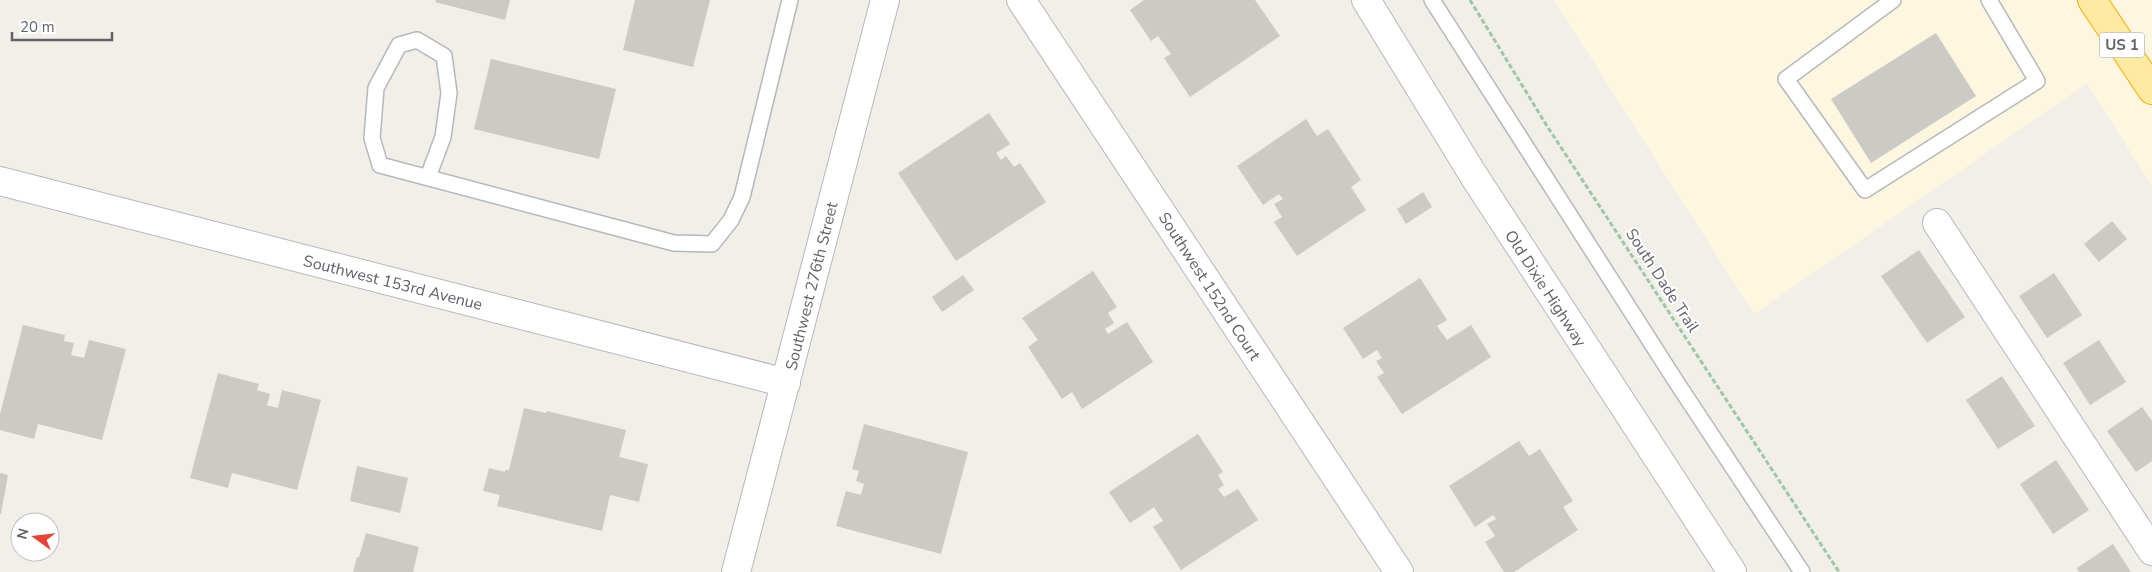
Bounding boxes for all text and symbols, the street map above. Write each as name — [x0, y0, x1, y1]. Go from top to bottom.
scale bar — [12, 10, 112, 42]
text: 20 m — [20, 17, 55, 37]
road number: US 1 — [2100, 32, 2144, 58]
street label: Southwest 276th Street — [780, 199, 844, 373]
street label: Southwest 152nd Court — [1153, 208, 1266, 365]
street label: South Dade Trail — [1620, 224, 1704, 337]
street label: Old Dixie Highway — [1499, 226, 1592, 352]
street label: Southwest 153rd Avenue — [301, 250, 485, 316]
north arrow — [10, 512, 60, 562]
text: N — [12, 526, 33, 541]

